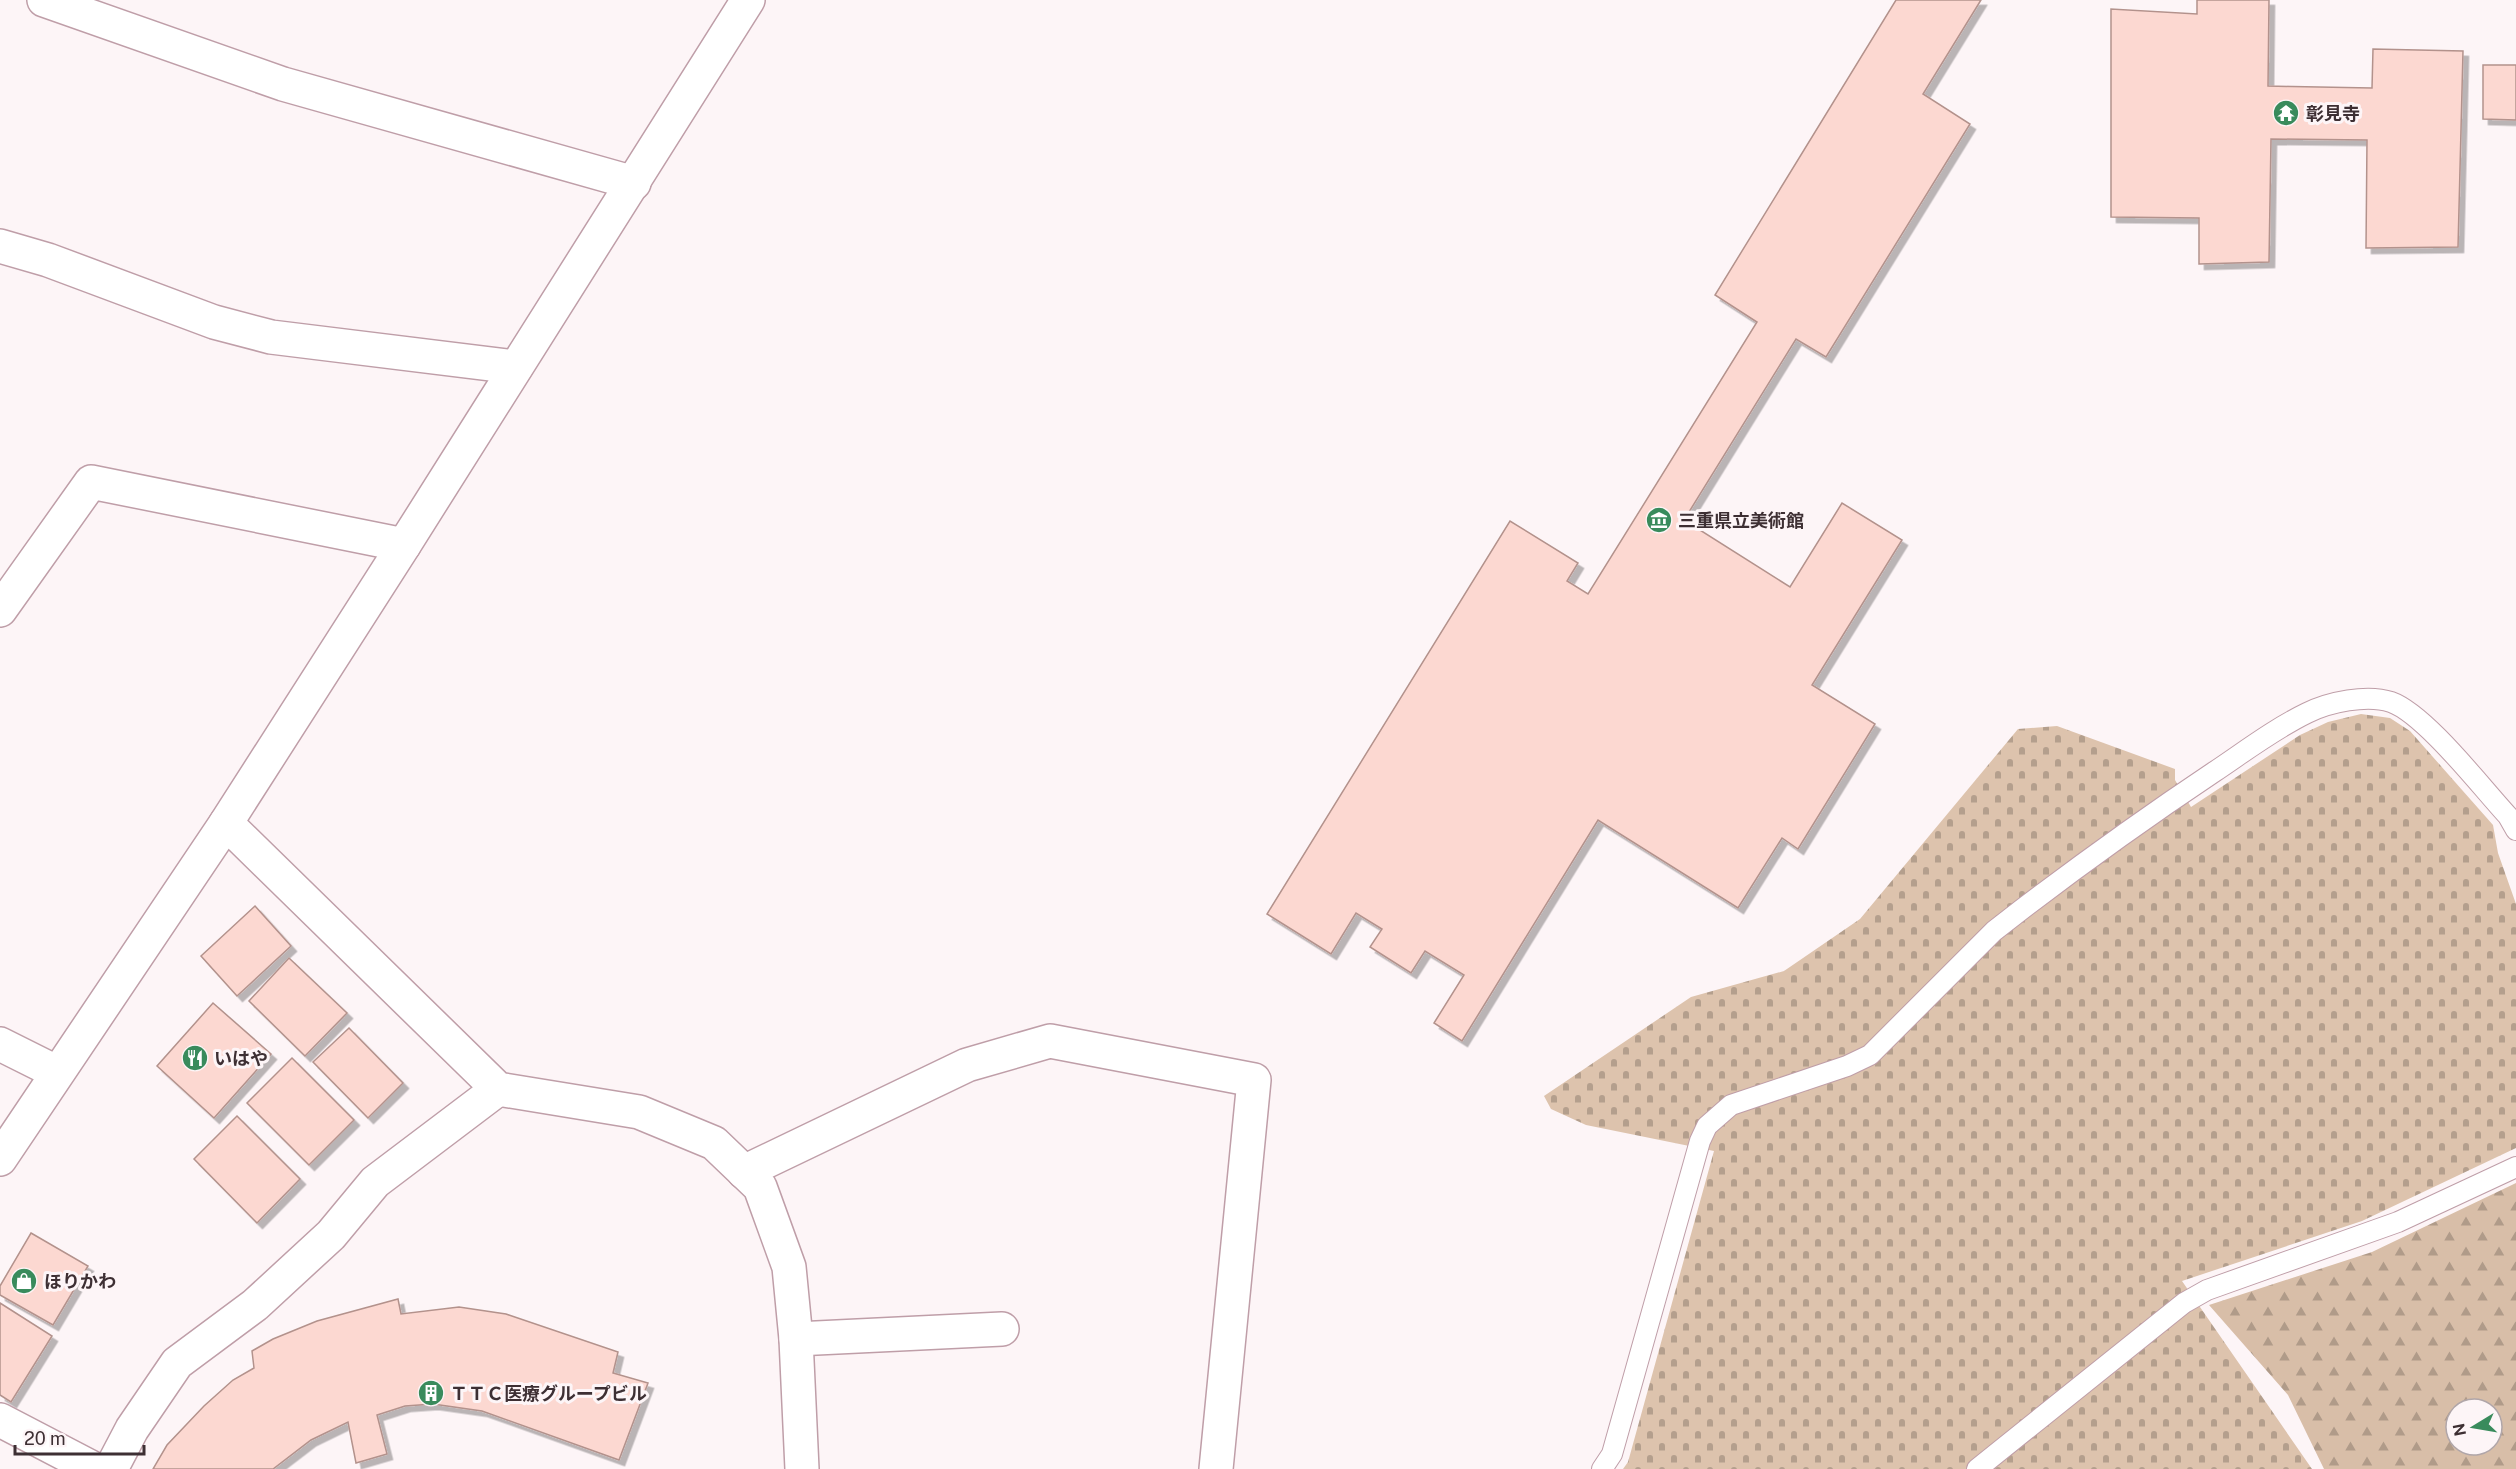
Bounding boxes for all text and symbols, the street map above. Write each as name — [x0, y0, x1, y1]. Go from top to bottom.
temple icon: 彰見寺 — [2271, 98, 2301, 128]
place label: 彰見寺 — [2306, 103, 2360, 124]
museum icon: 三重県立美術館 — [1644, 505, 1674, 535]
place label: 三重県立美術館 — [1678, 510, 1804, 531]
restaurant icon: いはや — [180, 1043, 210, 1073]
place label: いはや — [214, 1048, 268, 1069]
shop icon: ほりかわ — [9, 1266, 39, 1296]
place label: ほりかわ — [44, 1271, 116, 1292]
building icon: ＴＴＣ医療グループビル — [416, 1378, 446, 1408]
place label: ＴＴＣ医療グループビル — [450, 1383, 647, 1404]
north arrow — [2444, 1397, 2504, 1457]
scale bar — [15, 1418, 144, 1456]
text: N — [2449, 1422, 2470, 1438]
text: 20 m — [24, 1428, 66, 1449]

